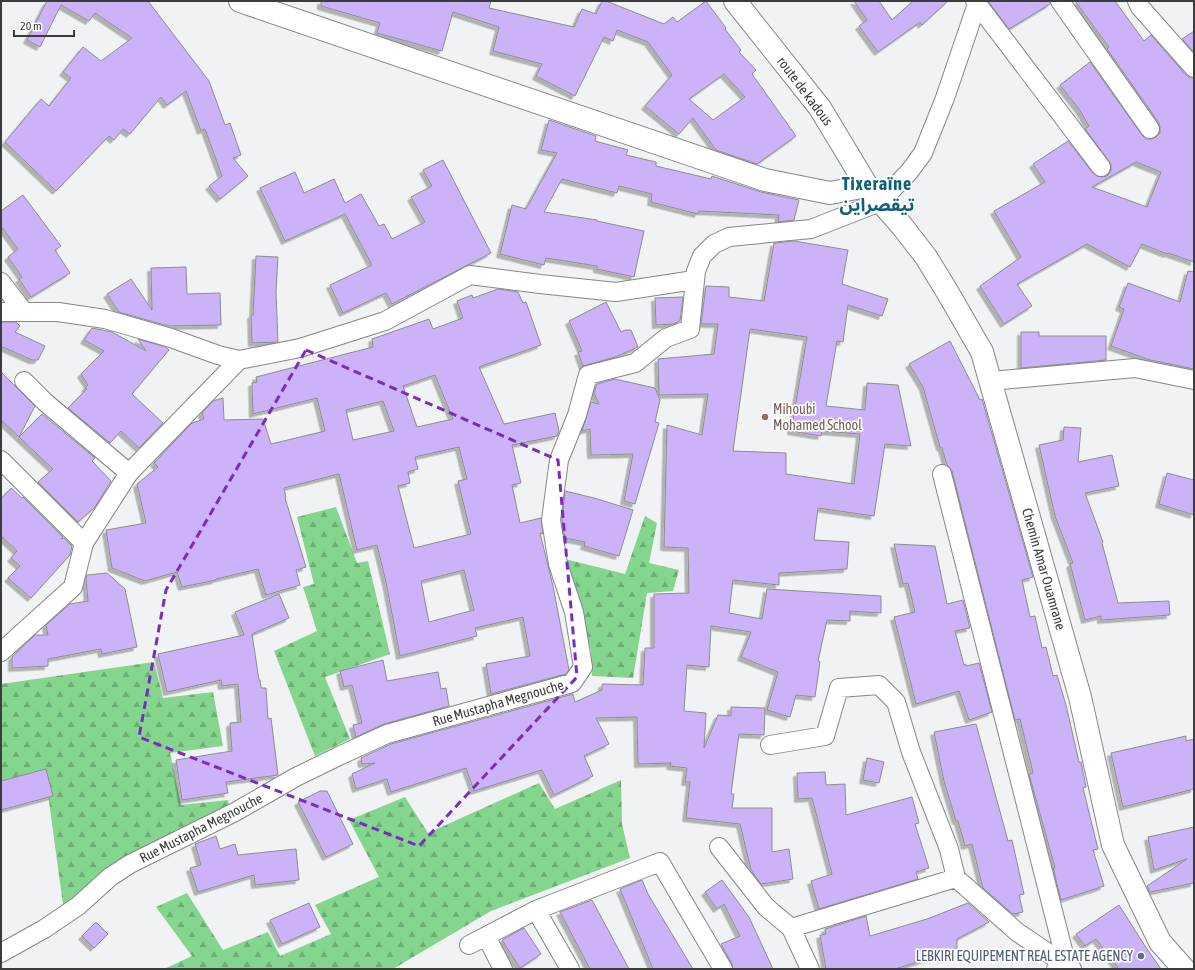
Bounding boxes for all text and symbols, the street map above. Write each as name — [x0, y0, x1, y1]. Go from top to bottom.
scale bar — [14, 12, 74, 38]
text: 20 m — [20, 19, 42, 33]
street label: route de kadous — [774, 53, 836, 129]
district label: Tixeraïne تيقصراين — [840, 173, 915, 216]
place label: Mihoubi Mohamed School — [773, 401, 862, 433]
marker: Mihoubi Mohamed School — [760, 412, 770, 422]
street label: Chemin Amar Ouamrane — [1019, 506, 1069, 632]
street label: Rue Mustapha Megnouche — [431, 677, 565, 729]
street label: Rue Mustapha Megnouche — [137, 790, 265, 866]
place label: LEBKIRI EQUIPEMENT REAL ESTATE AGENCY — [916, 948, 1134, 964]
marker: LEBKIRI EQUIPEMENT REAL ESTATE AGENCY — [1136, 951, 1146, 961]

